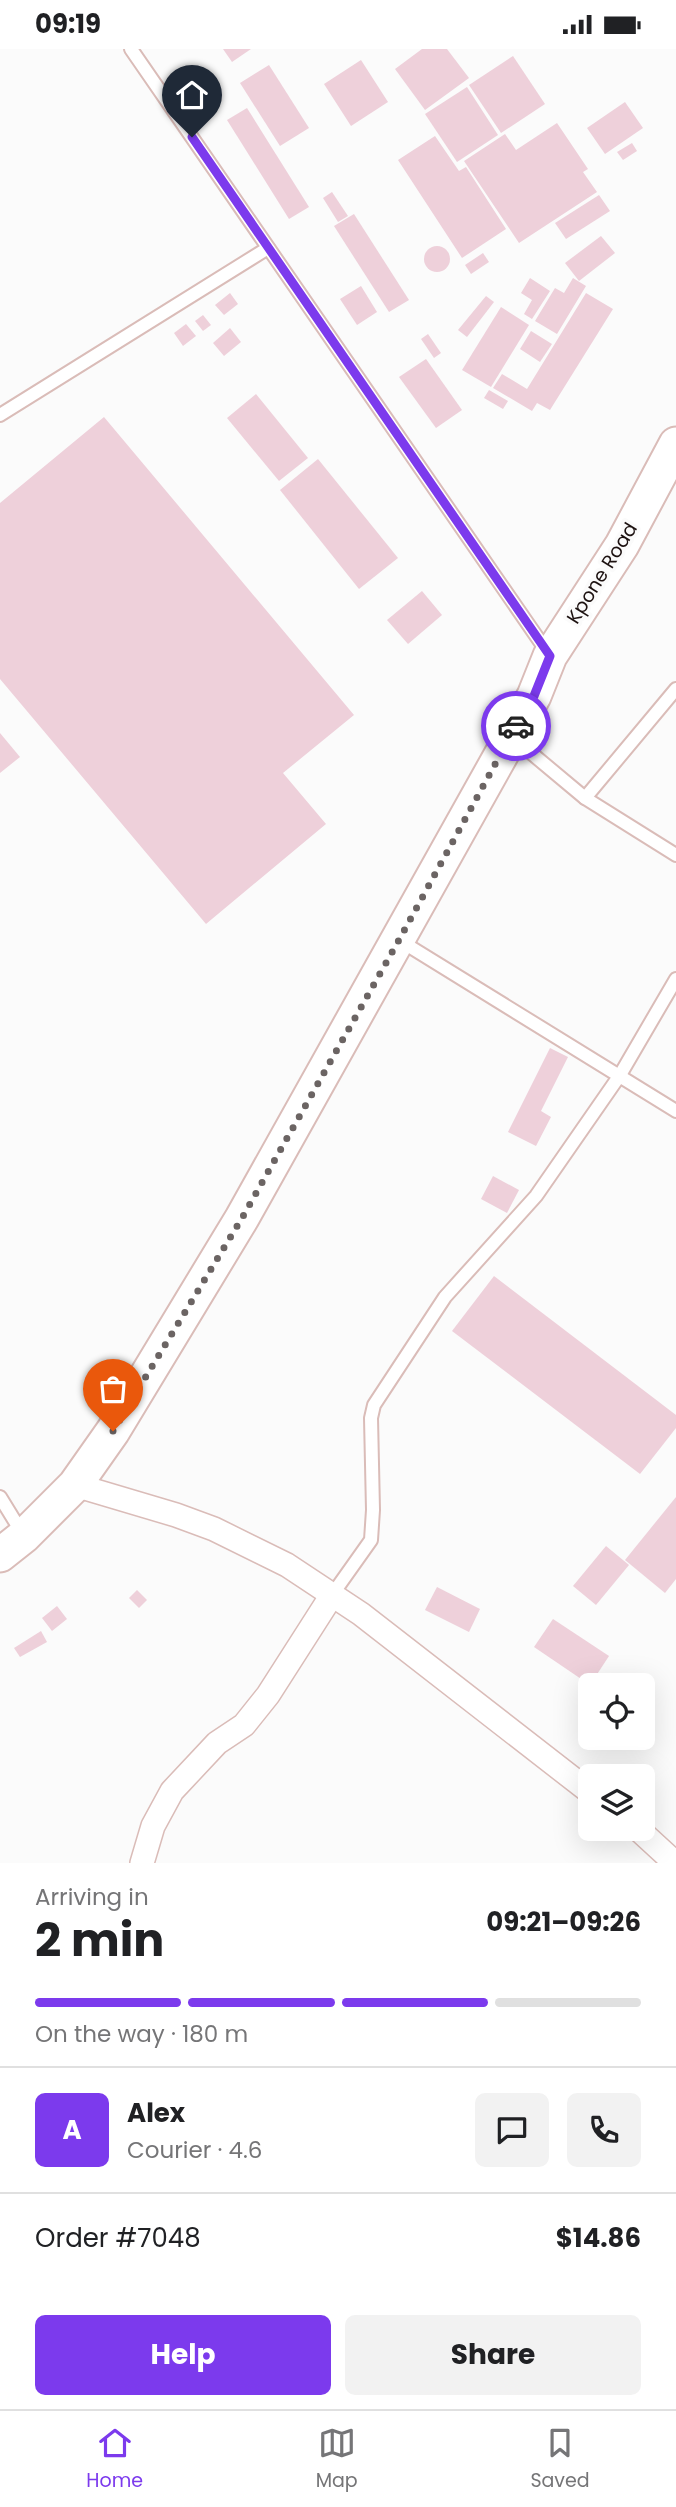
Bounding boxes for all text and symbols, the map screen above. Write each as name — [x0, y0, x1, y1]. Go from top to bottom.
text: 09:19 — [35, 6, 101, 42]
pin — [162, 65, 222, 137]
icon: home — [173, 76, 211, 114]
street label: Kpone Road — [560, 517, 644, 629]
courier — [481, 691, 551, 761]
icon: car — [497, 707, 535, 745]
pin — [83, 1359, 143, 1431]
icon: bag — [94, 1370, 132, 1408]
map controls — [578, 1673, 655, 1841]
button: locate — [578, 1673, 655, 1750]
button: layers — [578, 1764, 655, 1841]
text: Arriving in — [35, 1881, 149, 1913]
text: 09:21–09:26 — [486, 1904, 641, 1940]
text: 2 min — [35, 1908, 164, 1972]
text: On the way · 180 m — [35, 2018, 248, 2050]
button: chat — [475, 2093, 549, 2167]
button: phone — [567, 2093, 641, 2167]
text: Alex — [127, 2095, 185, 2131]
text: A — [62, 2112, 82, 2148]
text: Courier · 4.6 — [127, 2134, 262, 2166]
text: Order #7048 — [35, 2220, 201, 2256]
text: $14.86 — [556, 2220, 641, 2256]
button: Help — [35, 2315, 331, 2395]
button: Share — [345, 2315, 641, 2395]
tab: Home — [86, 2424, 143, 2495]
tab: Map — [316, 2424, 358, 2495]
tab: Saved — [530, 2424, 590, 2495]

